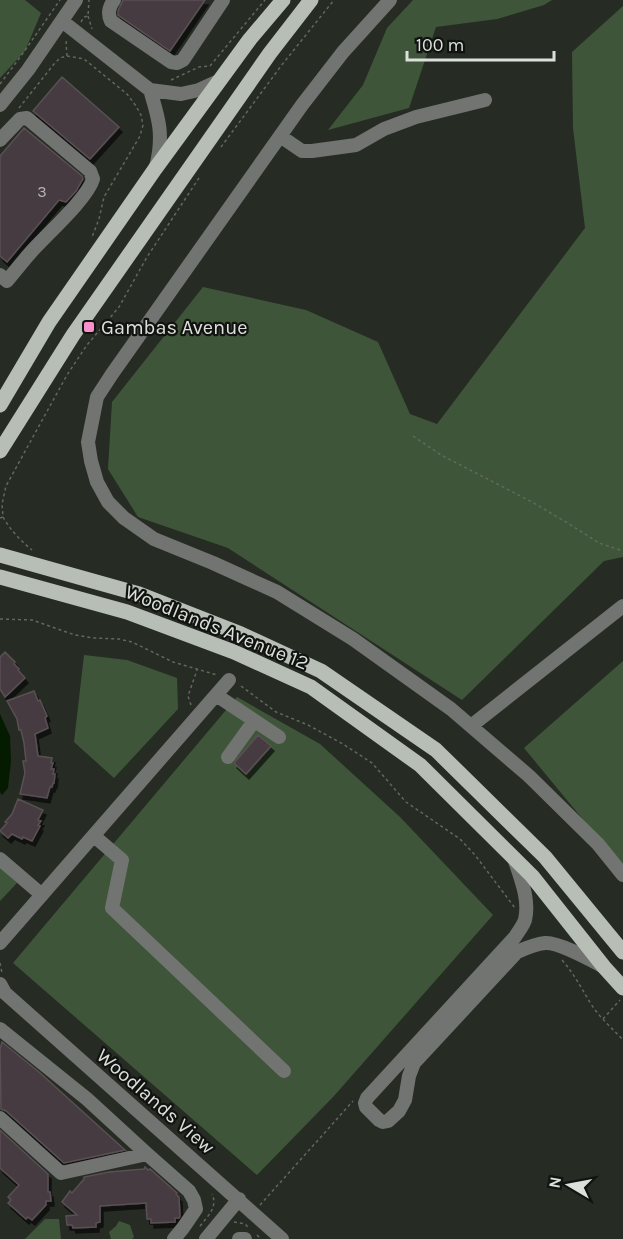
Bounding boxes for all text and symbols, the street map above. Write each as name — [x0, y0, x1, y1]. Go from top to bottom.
scale bar — [407, 24, 554, 62]
text: 100 m — [416, 34, 464, 56]
house number: 3 — [37, 182, 47, 201]
place label: Gambas Avenue — [101, 316, 248, 339]
marker: Gambas Avenue — [82, 320, 96, 334]
street label: Woodlands Avenue 12 — [122, 580, 312, 675]
street label: Woodlands View — [92, 1044, 220, 1159]
north arrow — [539, 1155, 599, 1215]
text: N — [544, 1175, 565, 1190]

